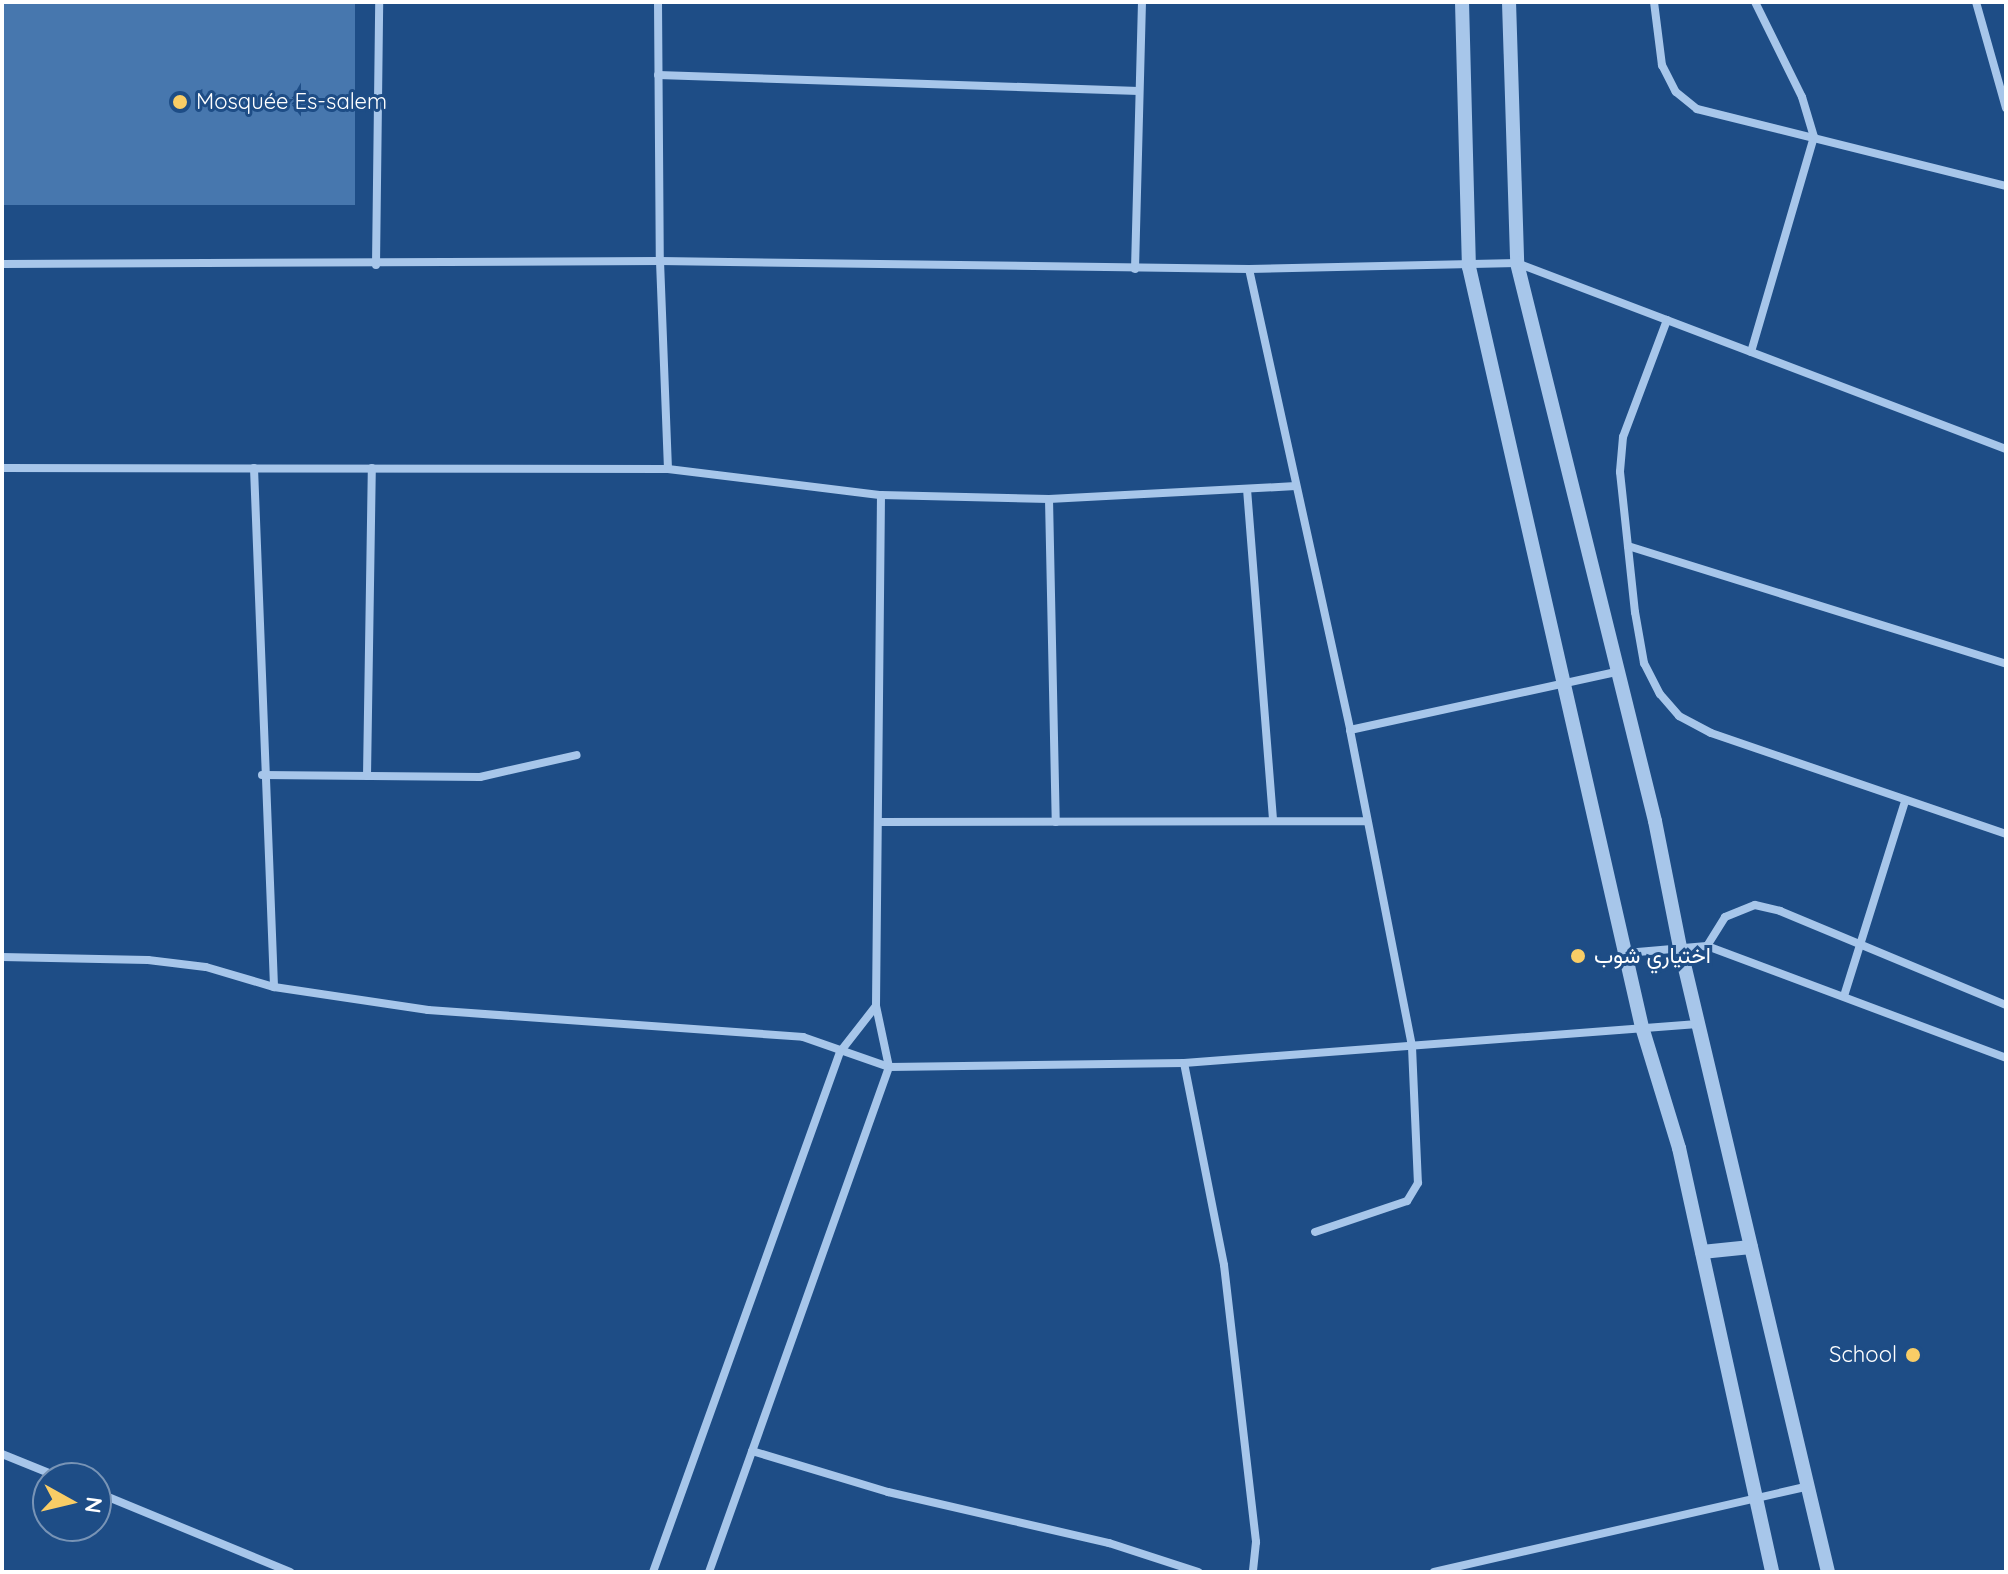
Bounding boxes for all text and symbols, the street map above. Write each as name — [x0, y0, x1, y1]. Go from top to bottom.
place label: Mosquée Es-salem — [196, 89, 387, 115]
marker: Mosquée Es-salem — [171, 93, 189, 111]
place label: اختياري شوب — [1594, 943, 1711, 969]
marker: اختياري شوب — [1569, 947, 1587, 965]
place label: School — [1829, 1342, 1897, 1368]
marker: School — [1904, 1346, 1922, 1364]
north arrow — [32, 1462, 112, 1542]
text: N — [79, 1495, 109, 1515]

